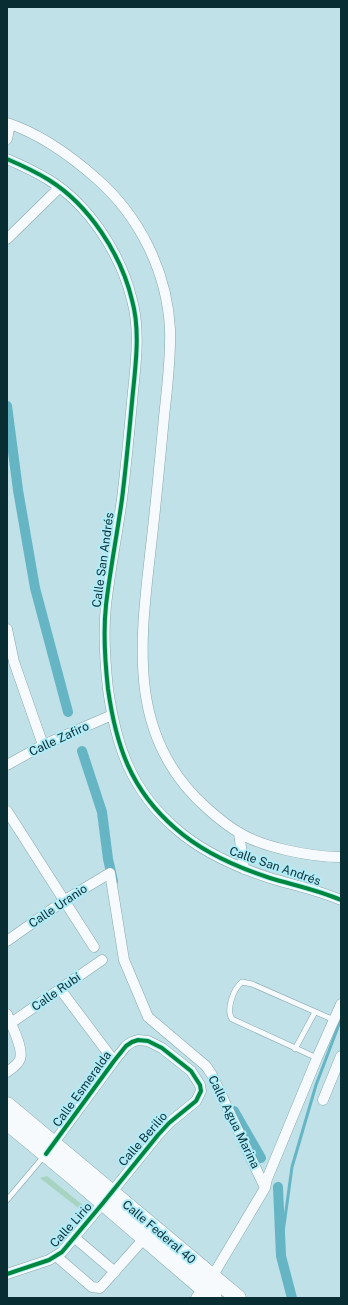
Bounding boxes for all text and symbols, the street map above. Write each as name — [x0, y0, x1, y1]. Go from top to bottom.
street label: Calle San Andrés — [89, 512, 117, 608]
street label: Calle Zafiro — [27, 719, 91, 759]
street label: Calle San Andrés — [227, 844, 323, 888]
street label: Calle Uranio — [26, 881, 90, 931]
street label: Calle Rubí — [29, 969, 84, 1014]
street label: Calle Esmeralda — [50, 1048, 114, 1130]
street label: Calle Agua Marina — [205, 1073, 263, 1171]
street label: Calle Berilio — [116, 1109, 170, 1169]
street label: Calle Federal 40 — [119, 1197, 199, 1267]
street label: Calle Lirio — [47, 1199, 95, 1250]

